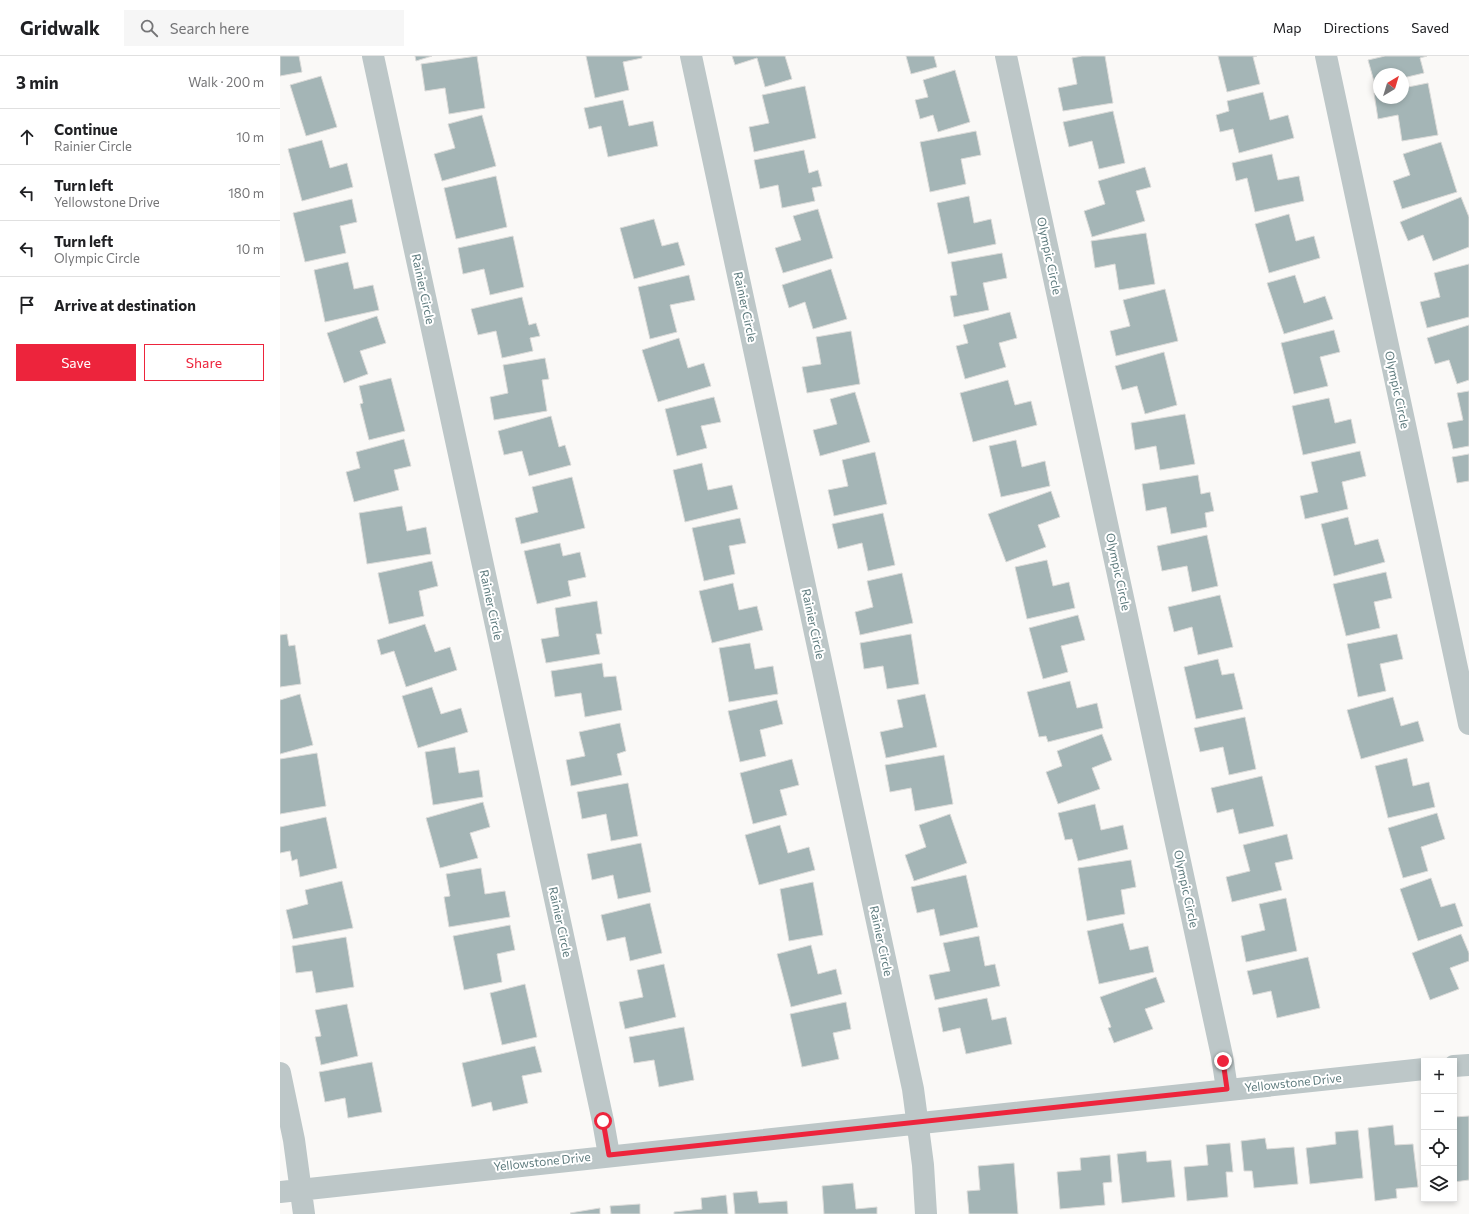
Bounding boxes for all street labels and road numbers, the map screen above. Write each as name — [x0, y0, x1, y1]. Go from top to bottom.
street label: Olympic Circle — [1035, 216, 1065, 296]
street label: Rainier Circle — [410, 252, 438, 325]
street label: Rainier Circle — [732, 270, 760, 343]
street label: Olympic Circle — [1383, 350, 1413, 430]
street label: Olympic Circle — [1104, 532, 1134, 612]
street label: Rainier Circle — [478, 568, 506, 641]
street label: Rainier Circle — [800, 587, 828, 660]
street label: Olympic Circle — [1172, 849, 1202, 929]
street label: Rainier Circle — [547, 885, 575, 958]
street label: Rainier Circle — [868, 904, 896, 977]
street label: Yellowstone Drive — [1244, 1070, 1342, 1094]
street label: Yellowstone Drive — [493, 1149, 591, 1173]

